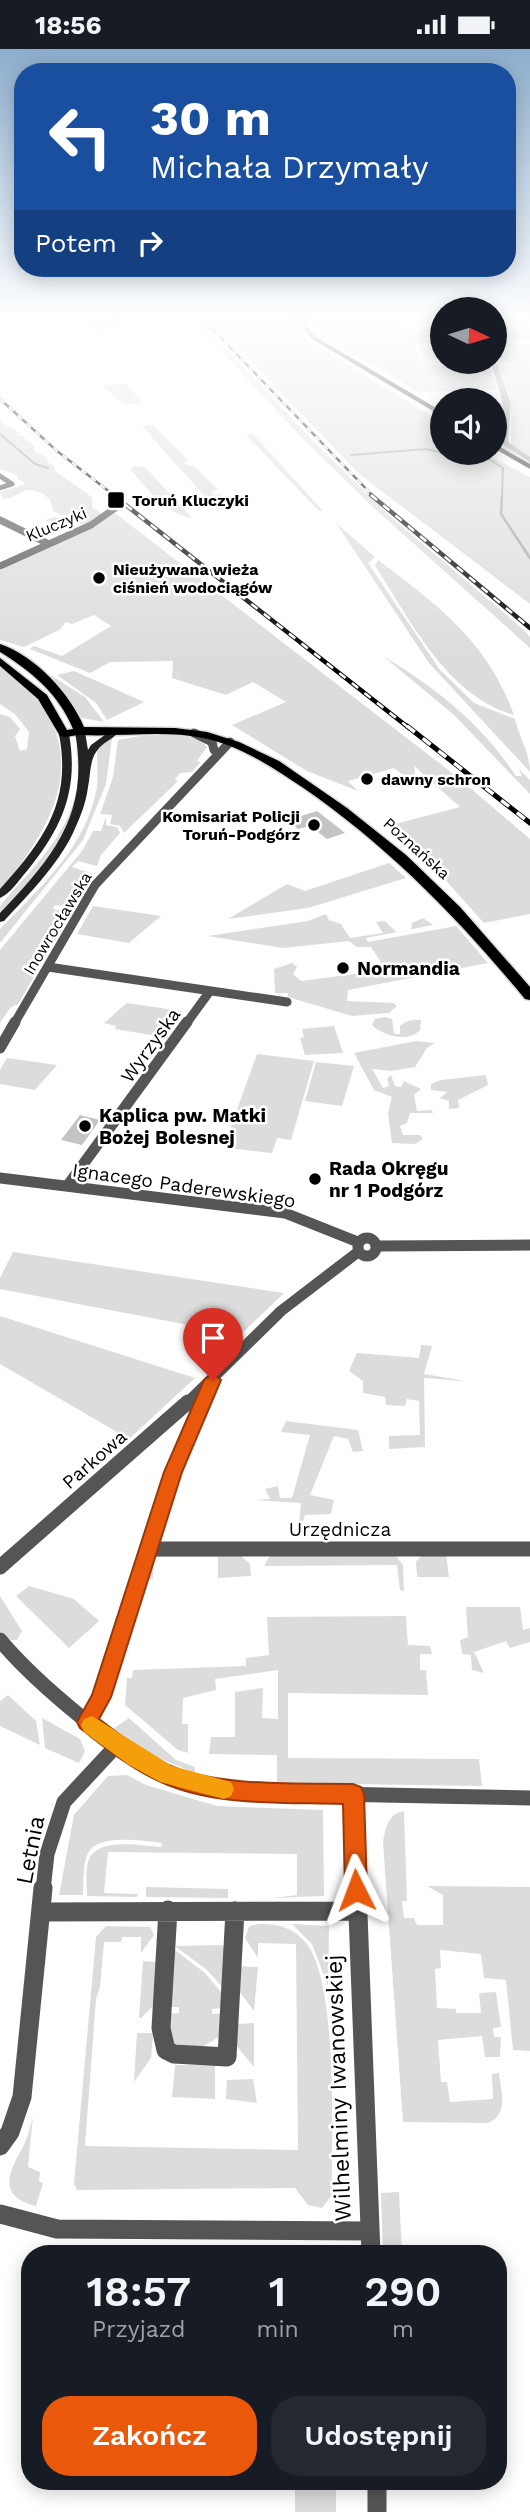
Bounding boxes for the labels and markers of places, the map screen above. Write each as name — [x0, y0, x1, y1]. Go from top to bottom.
marker: Toruń Kluczyki — [106, 490, 126, 510]
place label: Toruń Kluczyki — [132, 491, 249, 510]
place label: Nieużywana wieża ciśnień wodociągów — [113, 560, 273, 597]
marker: Nieużywana wieża ciśnień wodociągów — [91, 570, 107, 586]
place label: dawny schron — [381, 770, 491, 789]
marker: dawny schron — [359, 771, 375, 787]
place label: Komisariat Policji Toruń-Podgórz — [162, 807, 300, 844]
marker: Komisariat Policji Toruń-Podgórz — [306, 817, 322, 833]
place label: Normandia — [357, 957, 460, 980]
marker: Normandia — [335, 960, 351, 976]
place label: Kaplica pw. Matki Bożej Bolesnej — [99, 1104, 266, 1149]
marker: Kaplica pw. Matki Bożej Bolesnej — [77, 1118, 93, 1134]
place label: Rada Okręgu nr 1 Podgórz — [329, 1157, 448, 1202]
marker: Rada Okręgu nr 1 Podgórz — [307, 1171, 323, 1187]
pin — [183, 1308, 243, 1380]

